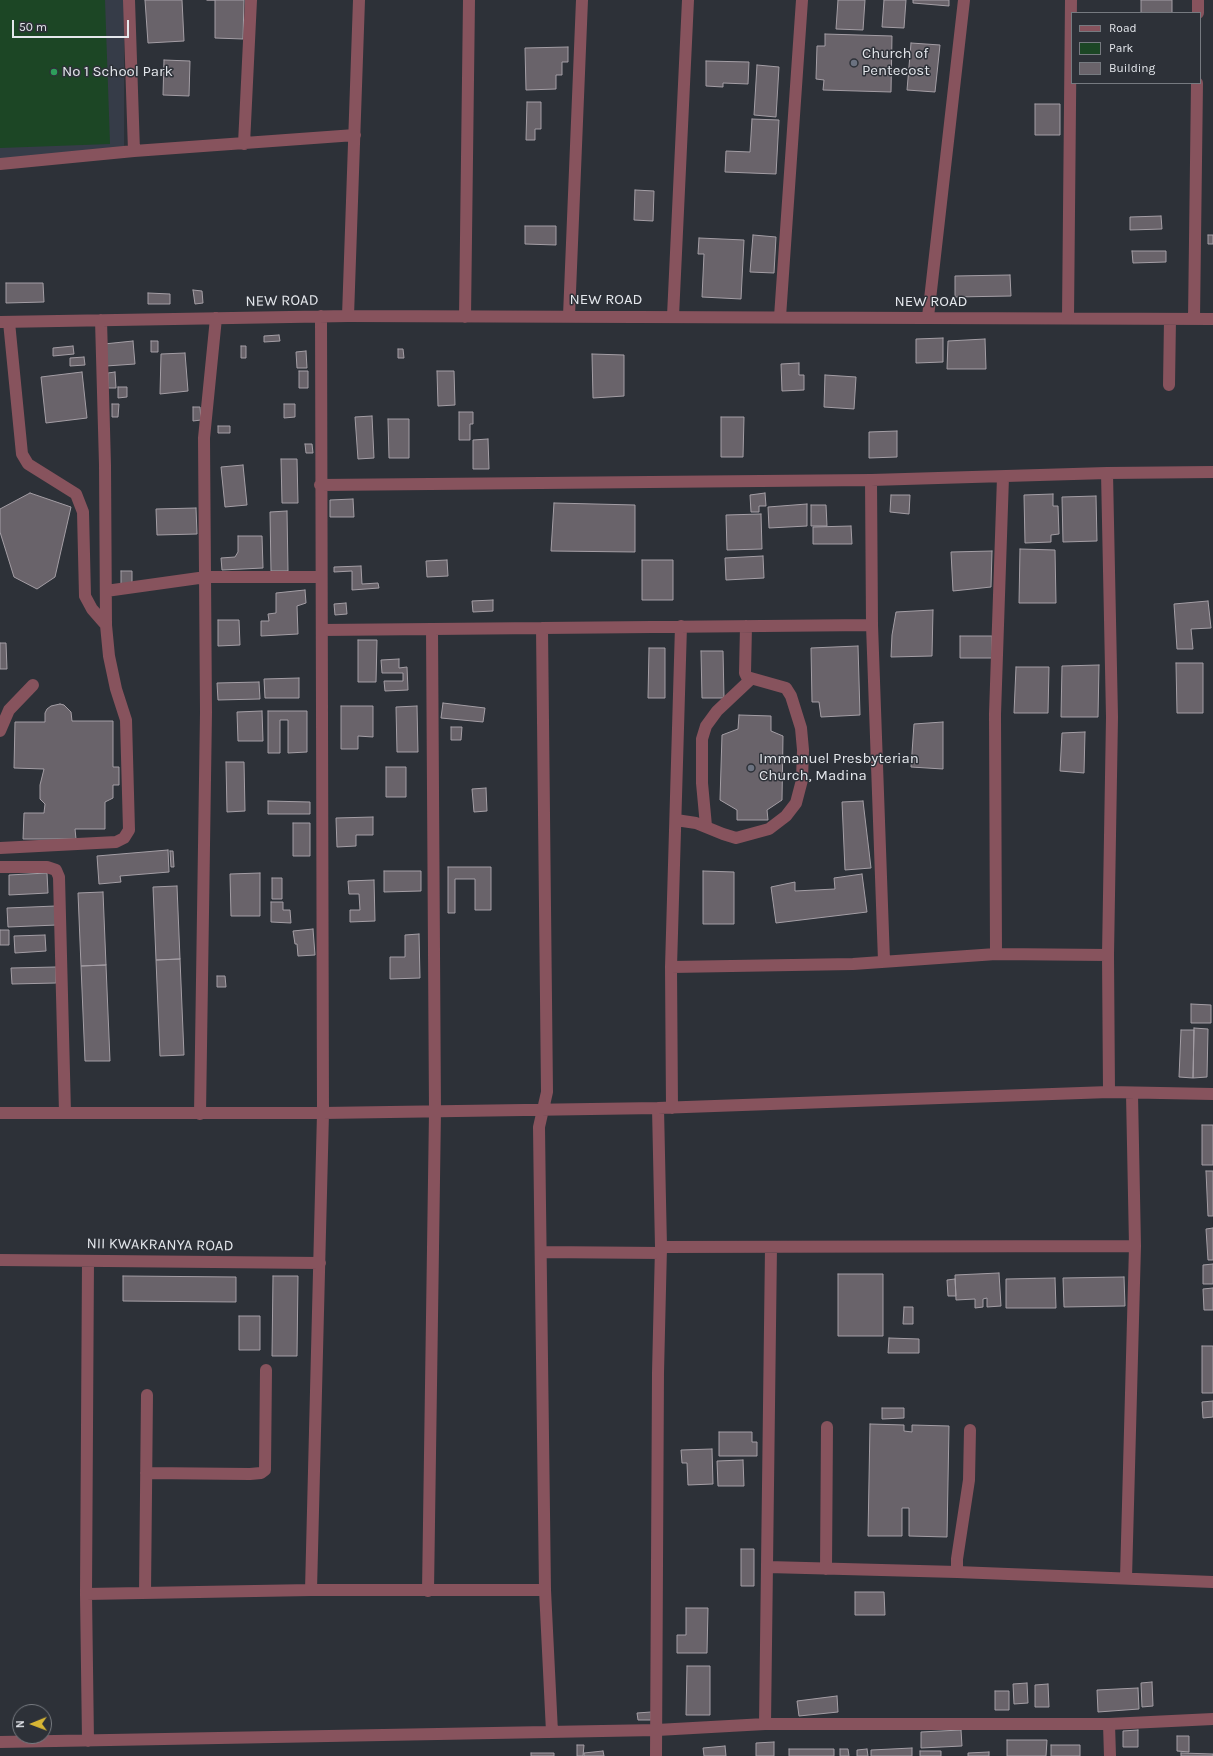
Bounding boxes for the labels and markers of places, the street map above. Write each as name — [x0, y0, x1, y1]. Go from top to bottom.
place label: Church of Pentecost — [862, 45, 930, 80]
marker: Church of Pentecost — [849, 58, 859, 68]
place label: No 1 School Park — [62, 63, 173, 81]
marker: No 1 School Park — [49, 67, 59, 77]
place label: Immanuel Presbyterian Church, Madina — [759, 750, 919, 785]
marker: Immanuel Presbyterian Church, Madina — [746, 763, 756, 773]

